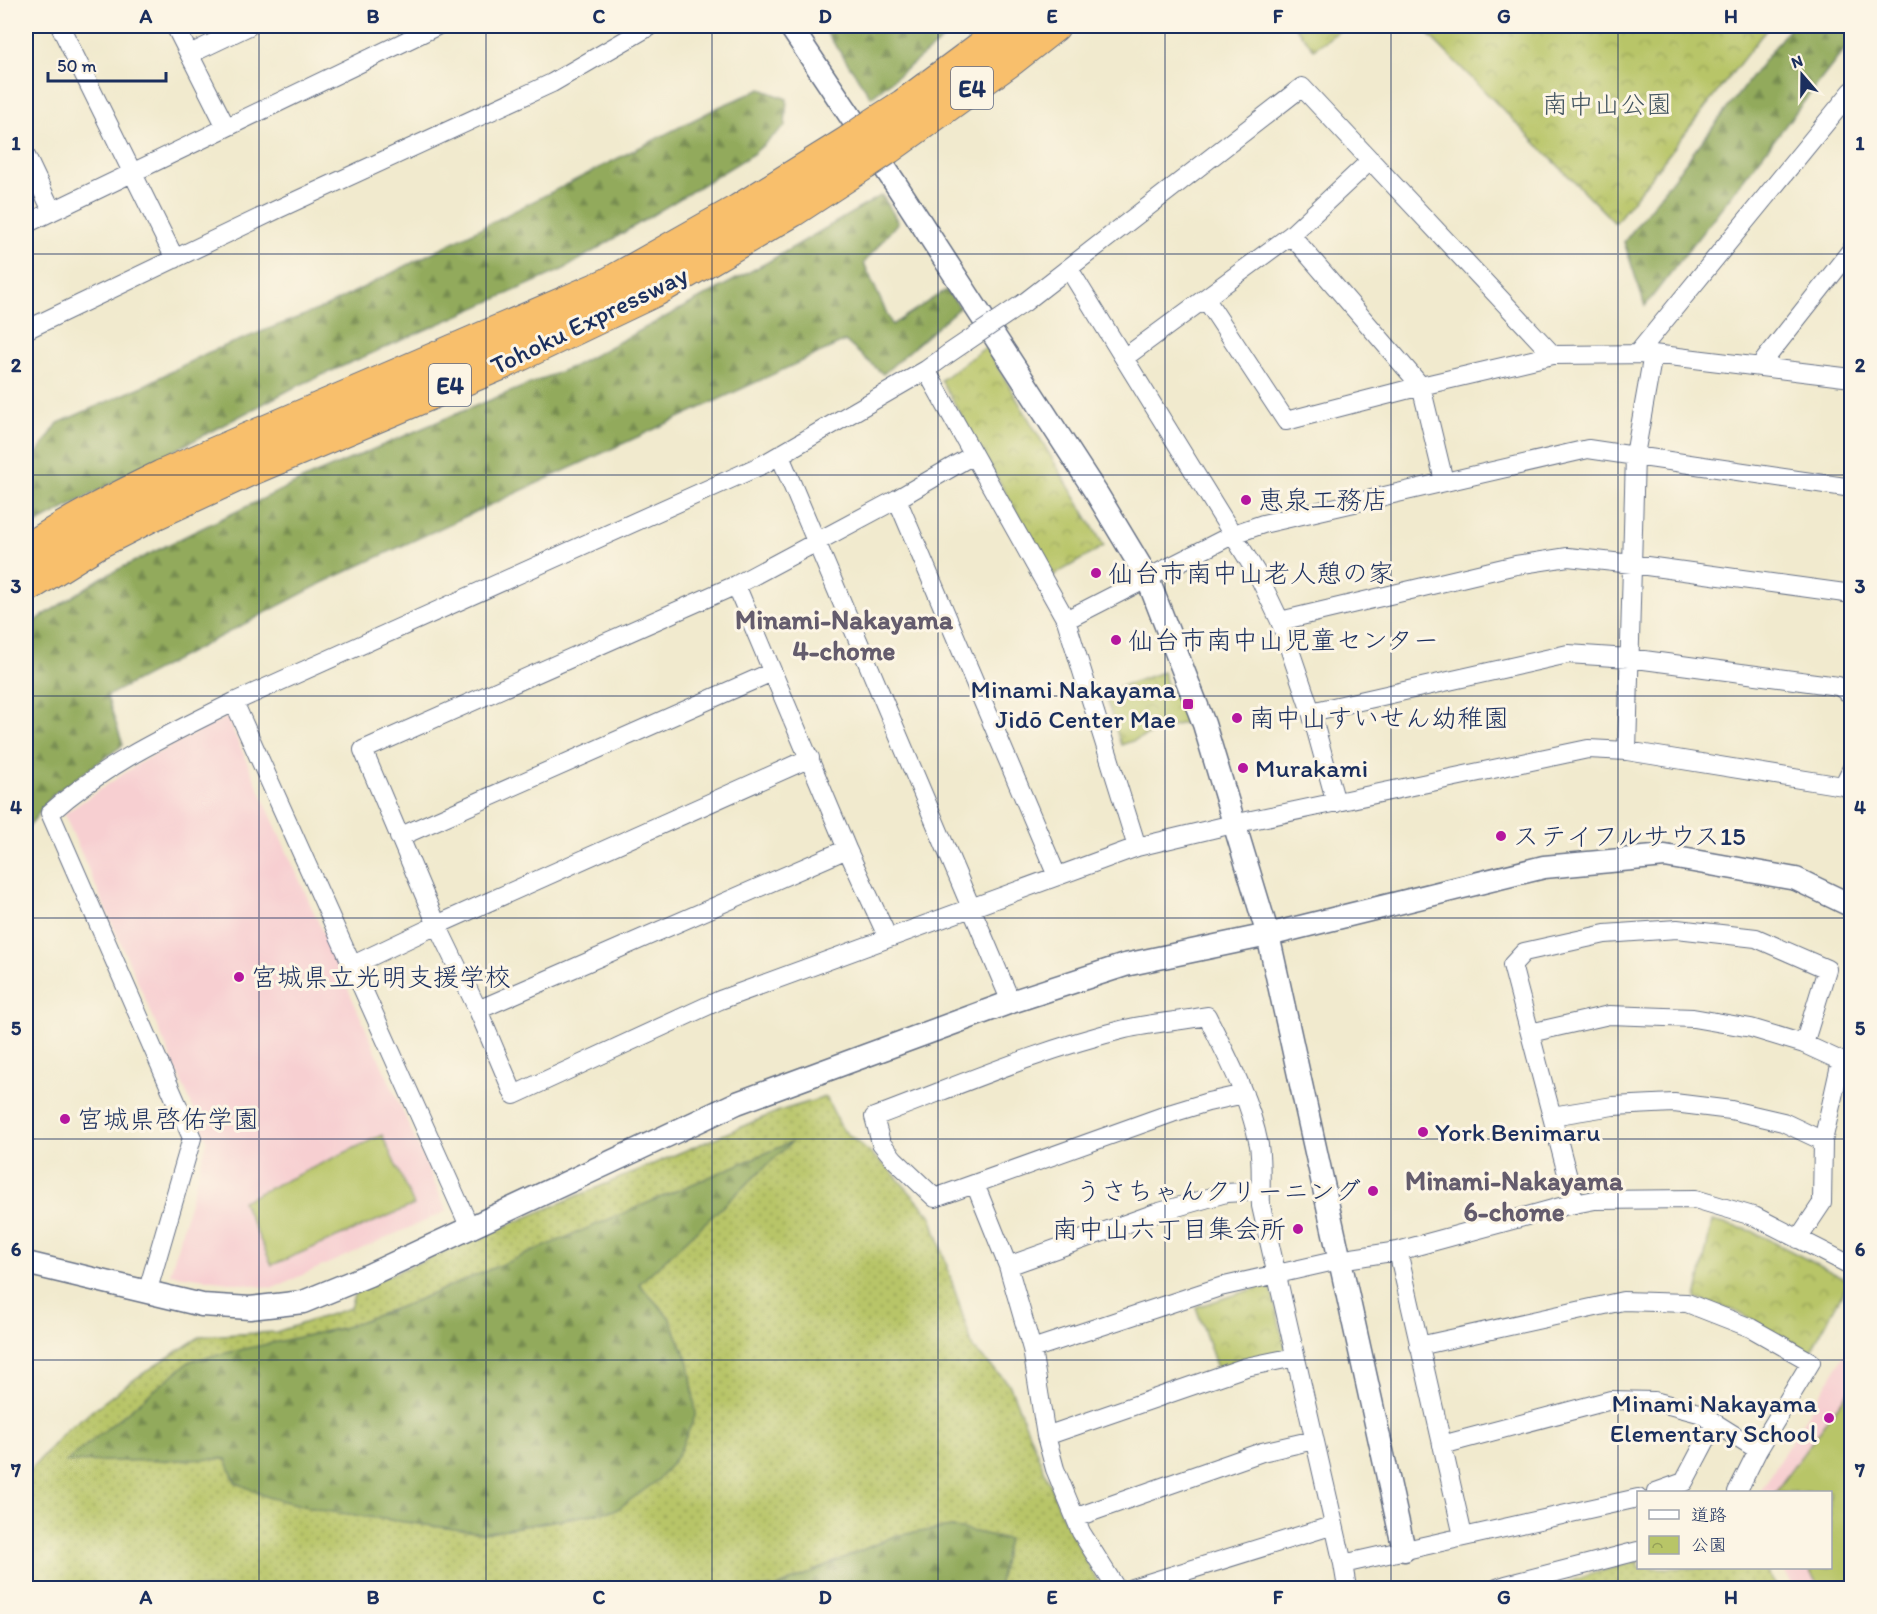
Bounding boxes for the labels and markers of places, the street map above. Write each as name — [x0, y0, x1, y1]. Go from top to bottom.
place label: 恵泉工務店 — [1258, 484, 1388, 516]
marker: 恵泉工務店 — [1239, 493, 1253, 507]
place label: 仙台市南中山老人憩の家 — [1108, 557, 1394, 589]
marker: 仙台市南中山老人憩の家 — [1089, 566, 1103, 580]
place label: 仙台市南中山児童センター — [1128, 624, 1439, 656]
marker: 仙台市南中山児童センター — [1109, 633, 1123, 647]
place label: Minami Nakayama Jidō Center Mae — [971, 673, 1176, 735]
marker: Minami Nakayama Jidō Center Mae — [1181, 697, 1195, 711]
place label: 南中山すいせん幼稚園 — [1249, 702, 1509, 734]
marker: 南中山すいせん幼稚園 — [1230, 711, 1244, 725]
place label: Murakami — [1255, 752, 1368, 784]
marker: Murakami — [1236, 761, 1250, 775]
place label: ステイフルサウス15 — [1513, 820, 1746, 852]
marker: ステイフルサウス15 — [1494, 829, 1508, 843]
place label: 宮城県立光明支援学校 — [251, 961, 511, 993]
marker: 宮城県立光明支援学校 — [232, 970, 246, 984]
place label: 宮城県啓佑学園 — [77, 1103, 259, 1135]
marker: 宮城県啓佑学園 — [58, 1112, 72, 1126]
place label: York Benimaru — [1435, 1116, 1600, 1148]
marker: York Benimaru — [1416, 1125, 1430, 1139]
place label: うさちゃんクリーニング — [1075, 1175, 1361, 1207]
marker: うさちゃんクリーニング — [1366, 1184, 1380, 1198]
place label: 南中山六丁目集会所 — [1052, 1213, 1286, 1245]
marker: 南中山六丁目集会所 — [1291, 1222, 1305, 1236]
place label: Minami Nakayama Elementary School — [1610, 1387, 1817, 1449]
marker: Minami Nakayama Elementary School — [1822, 1411, 1836, 1425]

